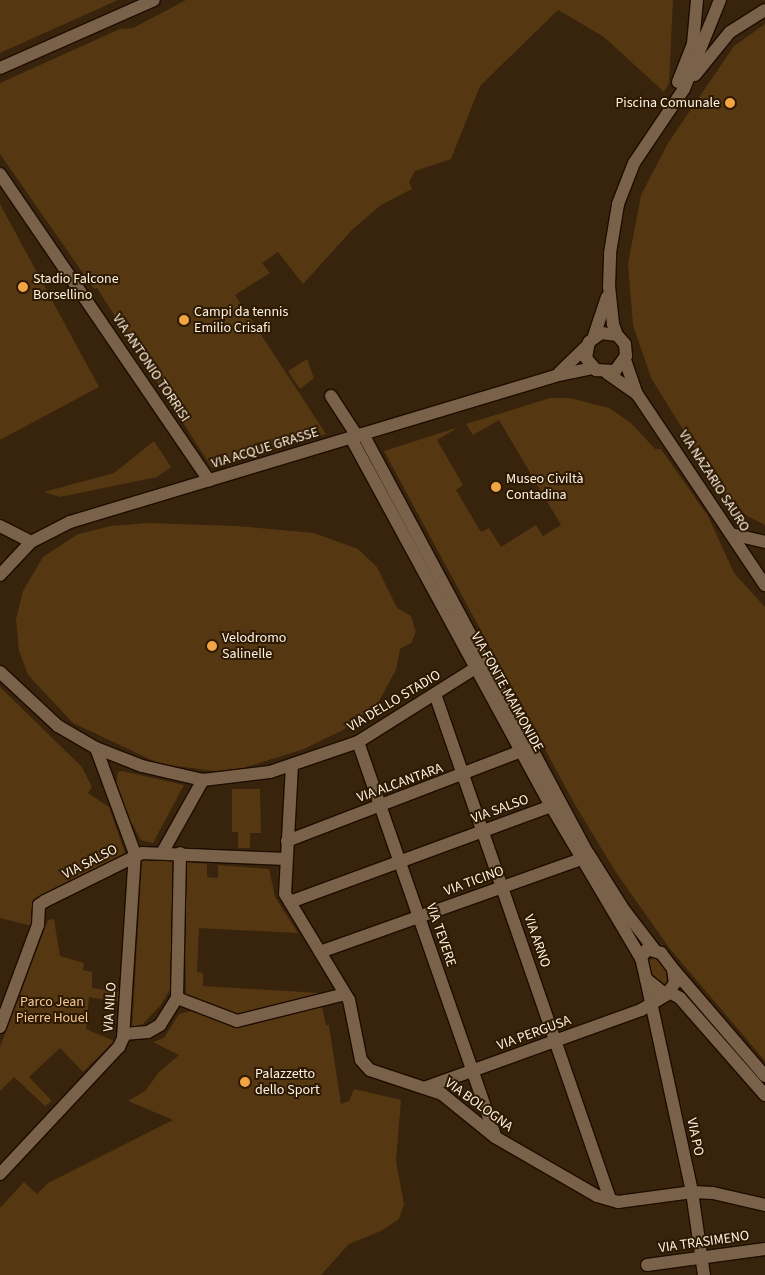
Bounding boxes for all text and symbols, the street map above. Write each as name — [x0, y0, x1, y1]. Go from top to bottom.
place label: Piscina Comunale — [615, 95, 720, 111]
marker: Piscina Comunale — [724, 97, 736, 109]
place label: Stadio Falcone Borsellino — [33, 271, 119, 304]
marker: Stadio Falcone Borsellino — [17, 281, 29, 293]
place label: Campi da tennis Emilio Crisafi — [194, 304, 288, 336]
street label: VIA ANTONIO TORRISI — [109, 311, 193, 425]
marker: Campi da tennis Emilio Crisafi — [178, 314, 190, 326]
street label: VIA ACQUE GRASSE — [209, 424, 321, 472]
street label: VIA NAZARIO SAURO — [675, 427, 753, 535]
place label: Museo Civiltà Contadina — [506, 471, 583, 504]
marker: Museo Civiltà Contadina — [490, 481, 502, 493]
street label: VIA FONTE MAIMONIDE — [467, 629, 547, 755]
place label: Velodromo Salinelle — [222, 630, 286, 662]
marker: Velodromo Salinelle — [206, 640, 218, 652]
street label: VIA DELLO STADIO — [344, 667, 444, 735]
street label: VIA ALCANTARA — [355, 760, 445, 806]
street label: VIA SALSO — [469, 791, 531, 827]
street label: VIA SALSO — [60, 841, 120, 883]
street label: VIA TICINO — [442, 862, 506, 900]
street label: VIA TEVERE — [422, 901, 460, 969]
street label: VIA ARNO — [520, 912, 554, 970]
street label: VIA NILO — [100, 982, 120, 1032]
park label: Parco Jean Pierre Houel — [16, 994, 88, 1026]
street label: VIA PERGUSA — [495, 1012, 573, 1054]
place label: Palazzetto dello Sport — [255, 1066, 320, 1098]
street label: VIA BOLOGNA — [442, 1075, 516, 1135]
marker: Palazzetto dello Sport — [239, 1076, 251, 1088]
street label: VIA PO — [683, 1116, 707, 1158]
street label: VIA TRASIMENO — [658, 1227, 750, 1257]

